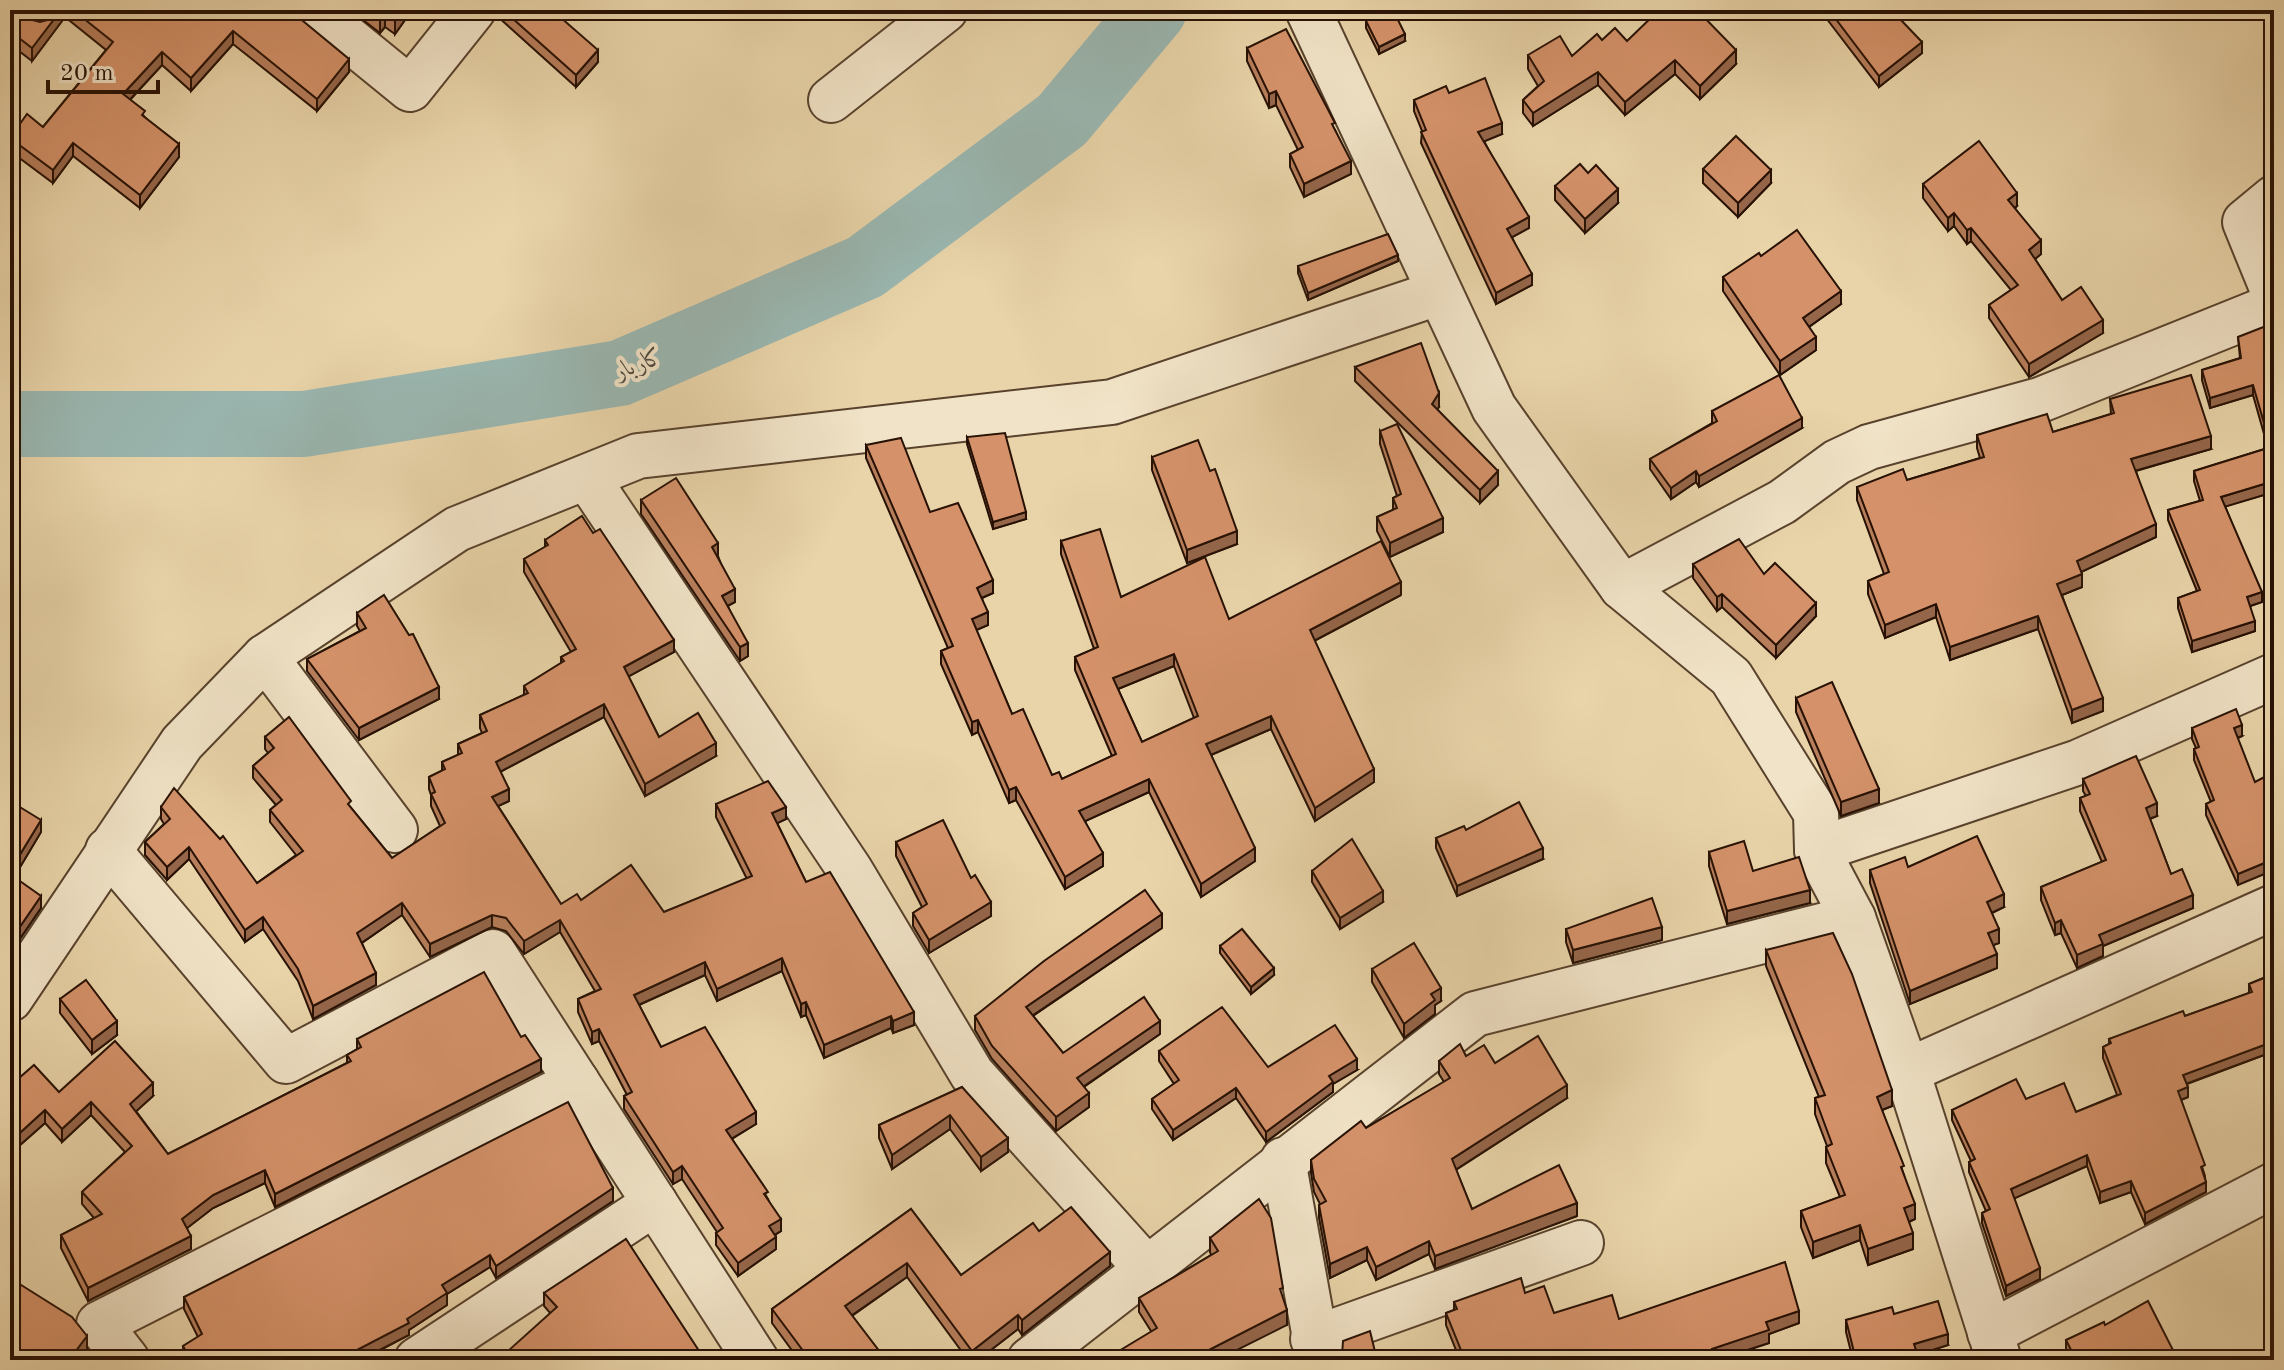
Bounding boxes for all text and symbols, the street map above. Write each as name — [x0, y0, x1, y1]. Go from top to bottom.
scale bar — [48, 44, 158, 94]
text: 20 m — [60, 62, 114, 86]
water label: کاربار — [610, 344, 667, 385]

